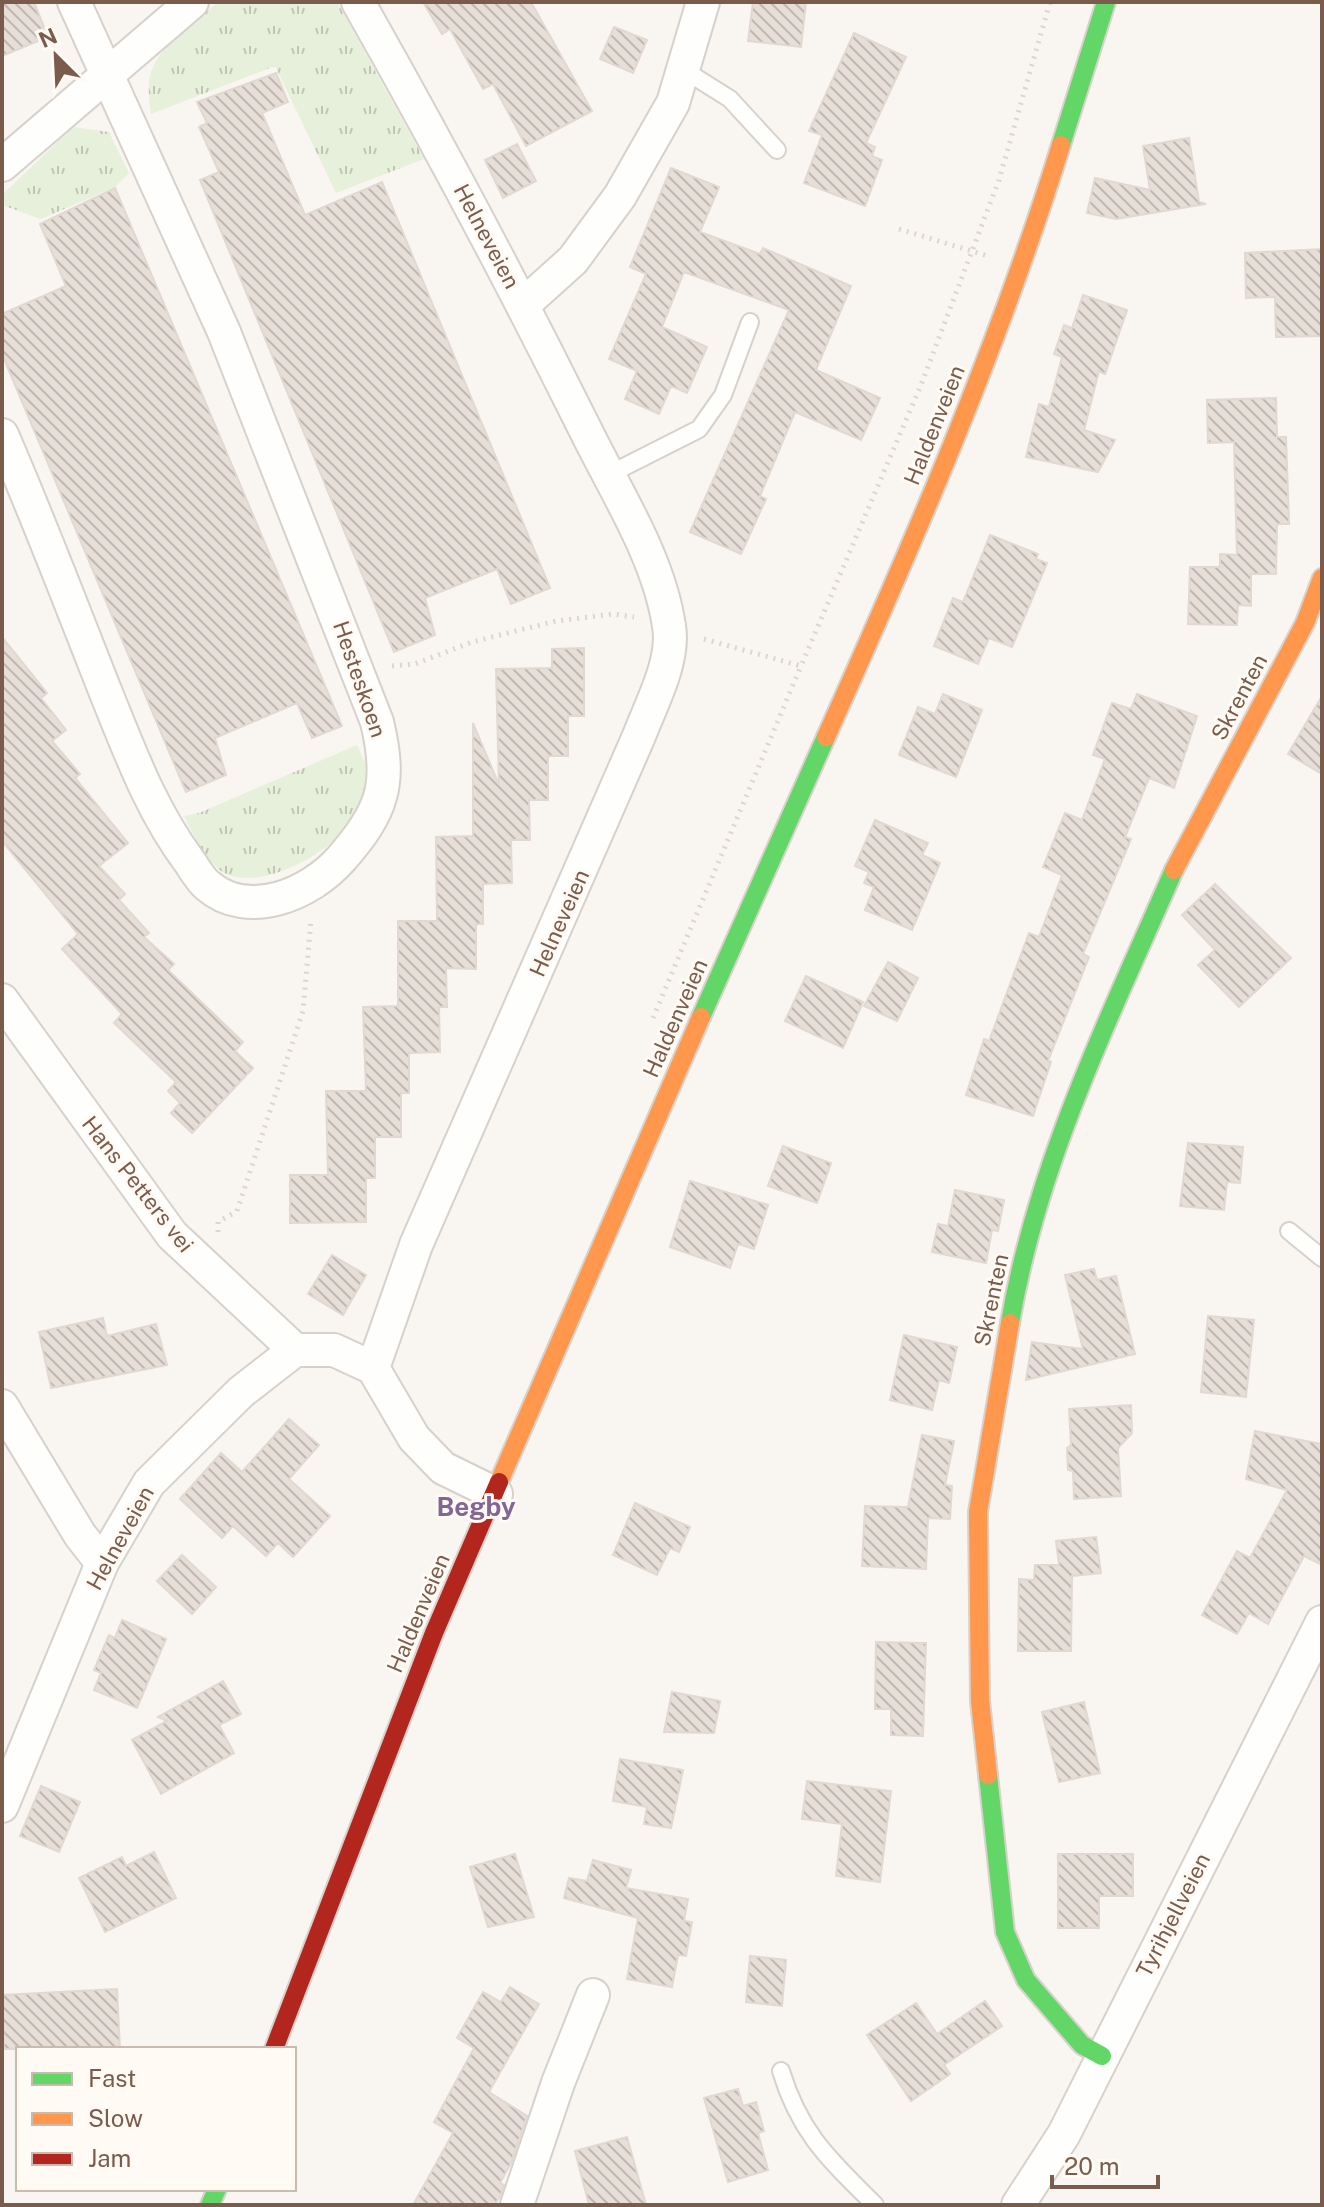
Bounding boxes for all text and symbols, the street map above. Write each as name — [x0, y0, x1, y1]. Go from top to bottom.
north arrow — [16, 16, 96, 96]
text: N — [35, 22, 61, 53]
street label: Helneveien — [449, 179, 525, 293]
street label: Haldenveien — [898, 361, 970, 489]
street label: Hesteskoen — [328, 617, 392, 741]
street label: Skrenten — [1206, 650, 1272, 744]
street label: Helneveien — [524, 865, 594, 981]
street label: Haldenveien — [637, 955, 713, 1081]
street label: Hans Petters vei — [77, 1111, 199, 1257]
street label: Skrenten — [969, 1252, 1013, 1348]
street label: Helneveien — [81, 1482, 159, 1594]
district label: Begby — [436, 1491, 516, 1522]
street label: Haldenveien — [381, 1550, 455, 1676]
street label: Tyrihjellveien — [1131, 1849, 1215, 1981]
legend — [16, 2047, 296, 2191]
text: Fast — [88, 2064, 136, 2092]
text: Slow — [88, 2104, 143, 2132]
scale bar — [1052, 2139, 1158, 2189]
text: Jam — [88, 2144, 131, 2172]
text: 20 m — [1064, 2152, 1120, 2180]

